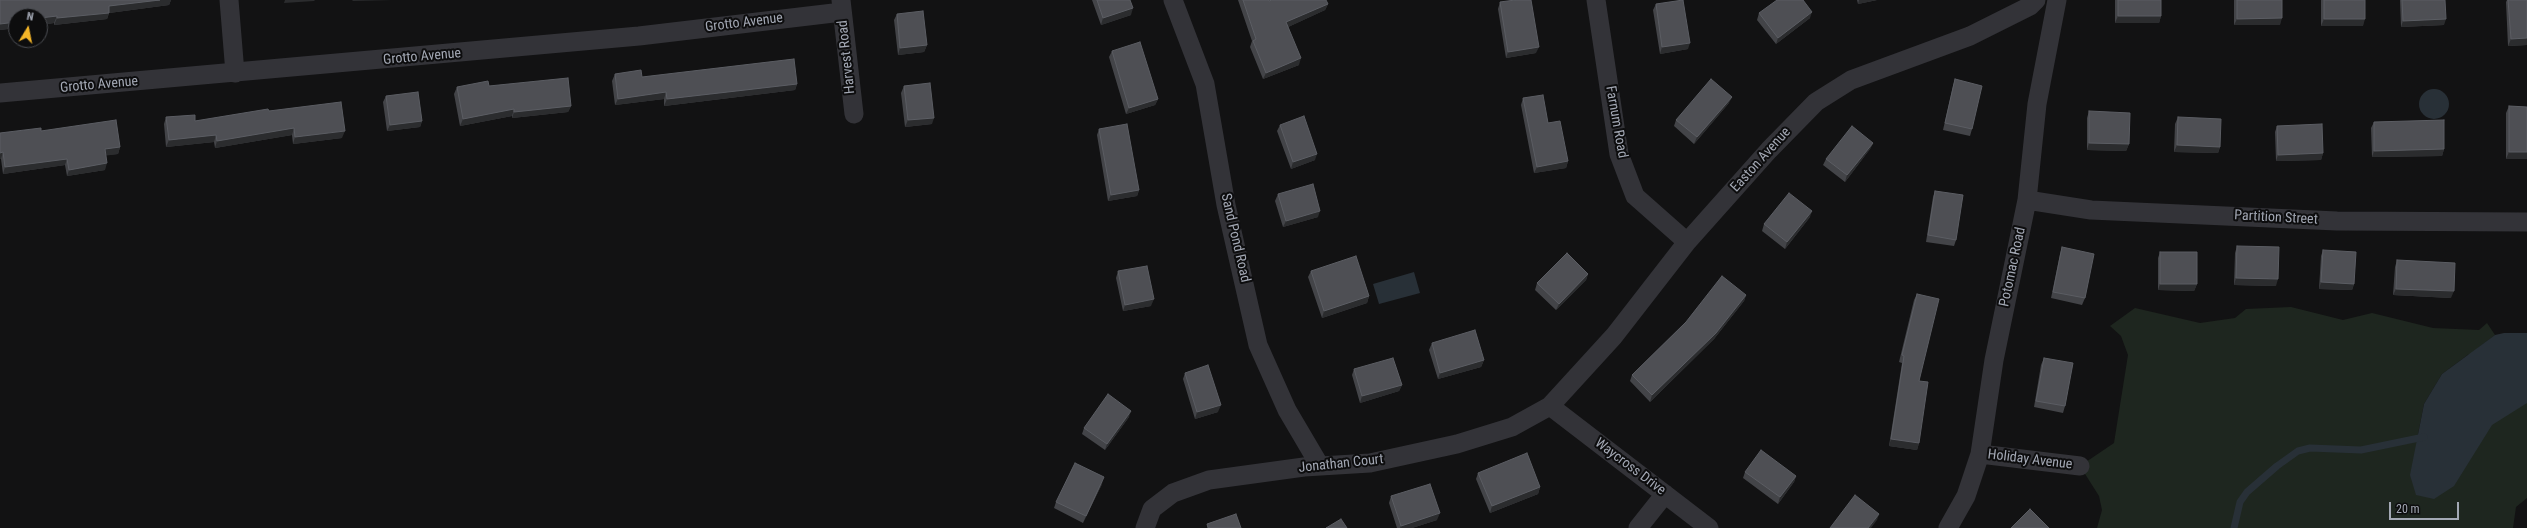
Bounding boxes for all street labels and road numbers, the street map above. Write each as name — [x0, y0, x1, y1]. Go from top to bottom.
street label: Grotto Avenue — [704, 10, 784, 36]
street label: Harvest Road — [835, 19, 859, 95]
street label: Grotto Avenue — [382, 45, 462, 69]
street label: Grotto Avenue — [59, 73, 139, 97]
street label: Farnum Road — [1601, 85, 1631, 159]
street label: Easton Avenue — [1728, 124, 1794, 196]
street label: Sand Pond Road — [1217, 192, 1253, 284]
street label: Partition Street — [2234, 207, 2318, 229]
street label: Potomac Road — [1996, 226, 2030, 308]
street label: Waycross Drive — [1591, 435, 1669, 499]
street label: Holiday Avenue — [1987, 446, 2073, 474]
street label: Jonathan Court — [1298, 451, 1384, 477]

